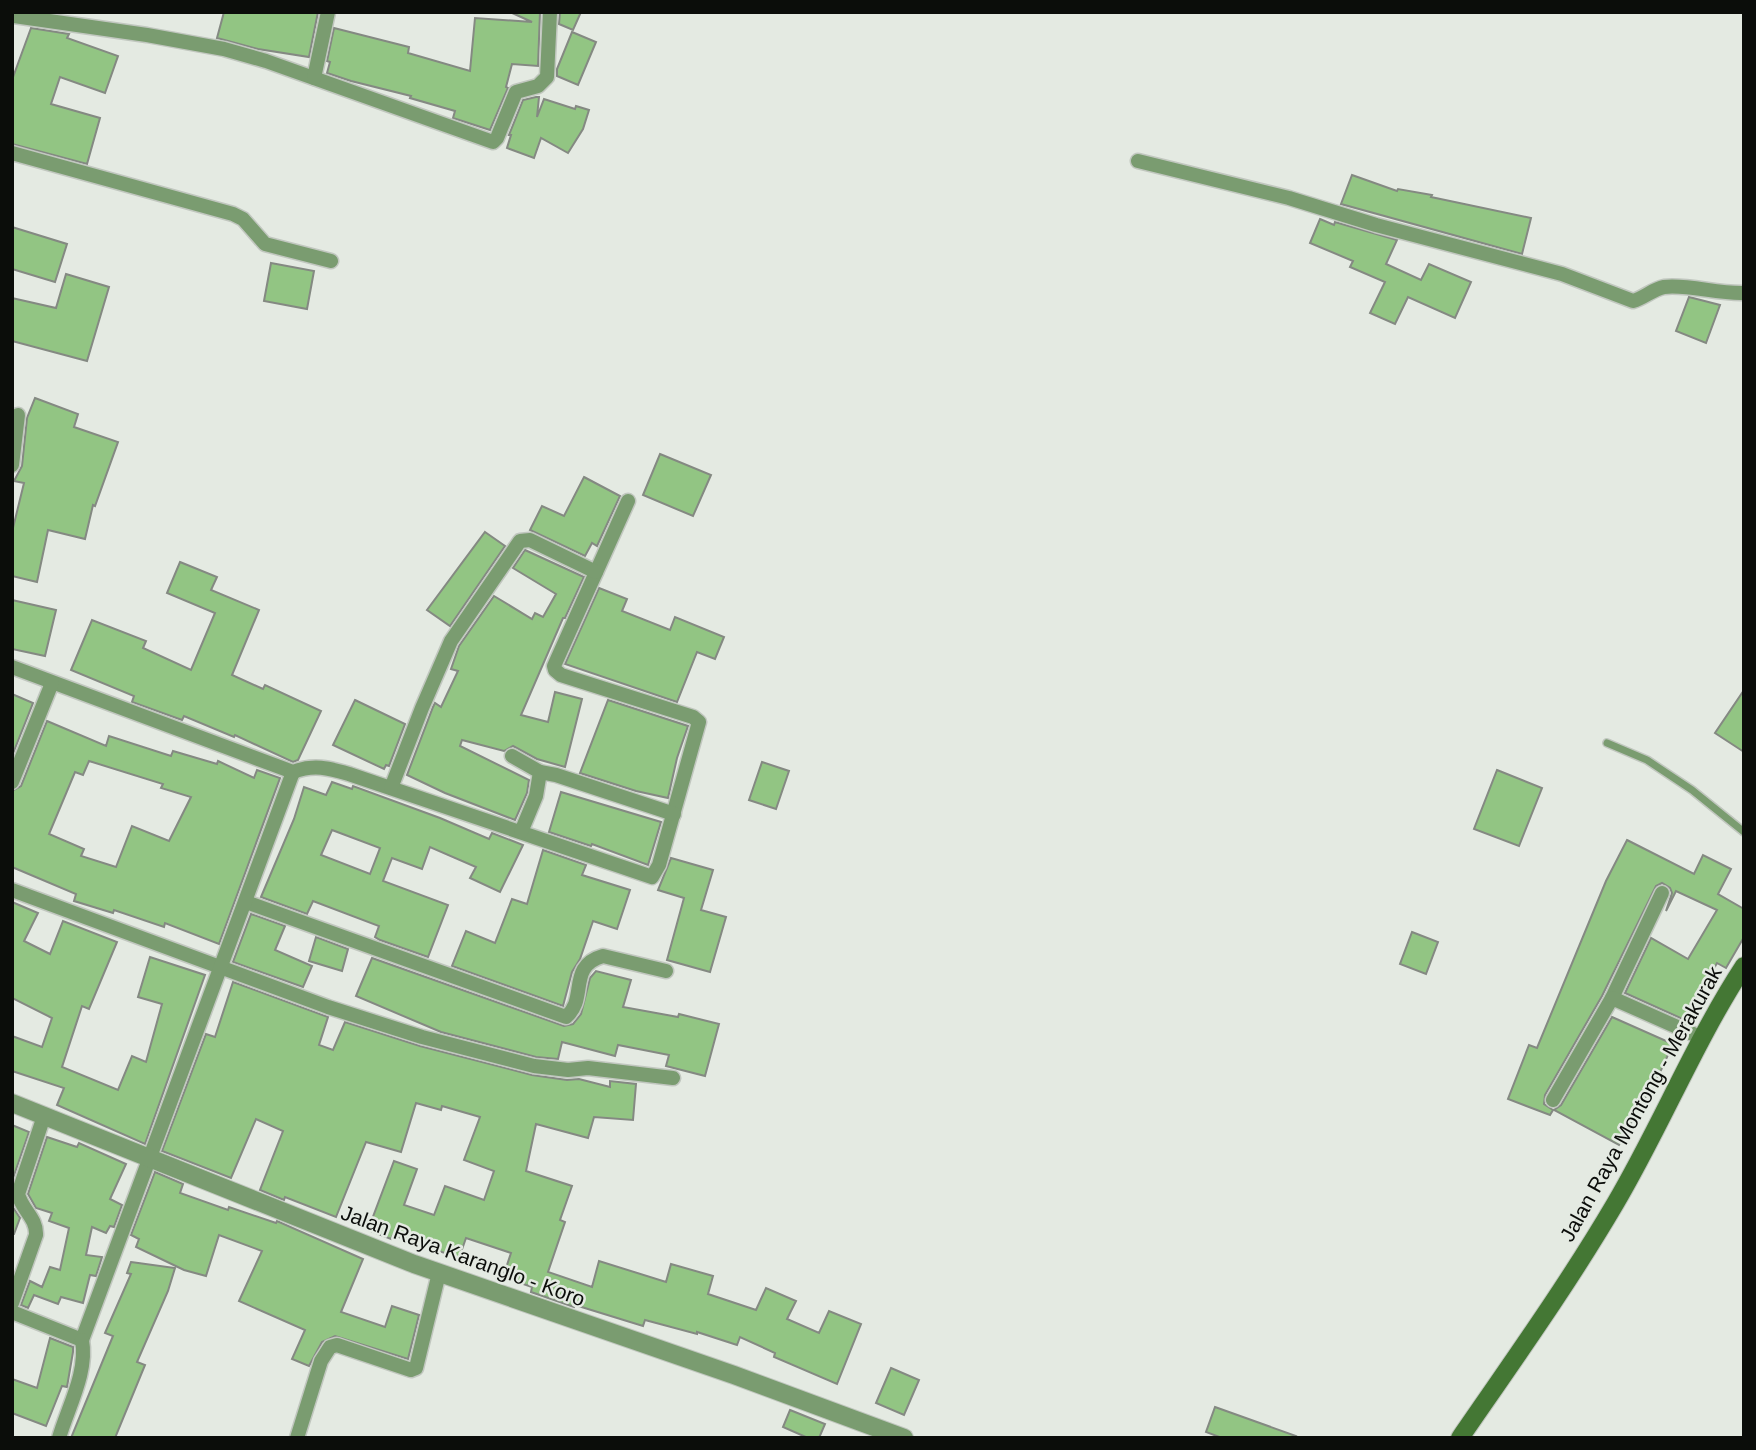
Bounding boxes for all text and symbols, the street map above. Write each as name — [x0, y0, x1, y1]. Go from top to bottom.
street label: Jalan Raya Montong - Merakurak — [1555, 962, 1726, 1245]
street label: Jalan Raya Karanglo - Koro — [338, 1201, 588, 1310]

